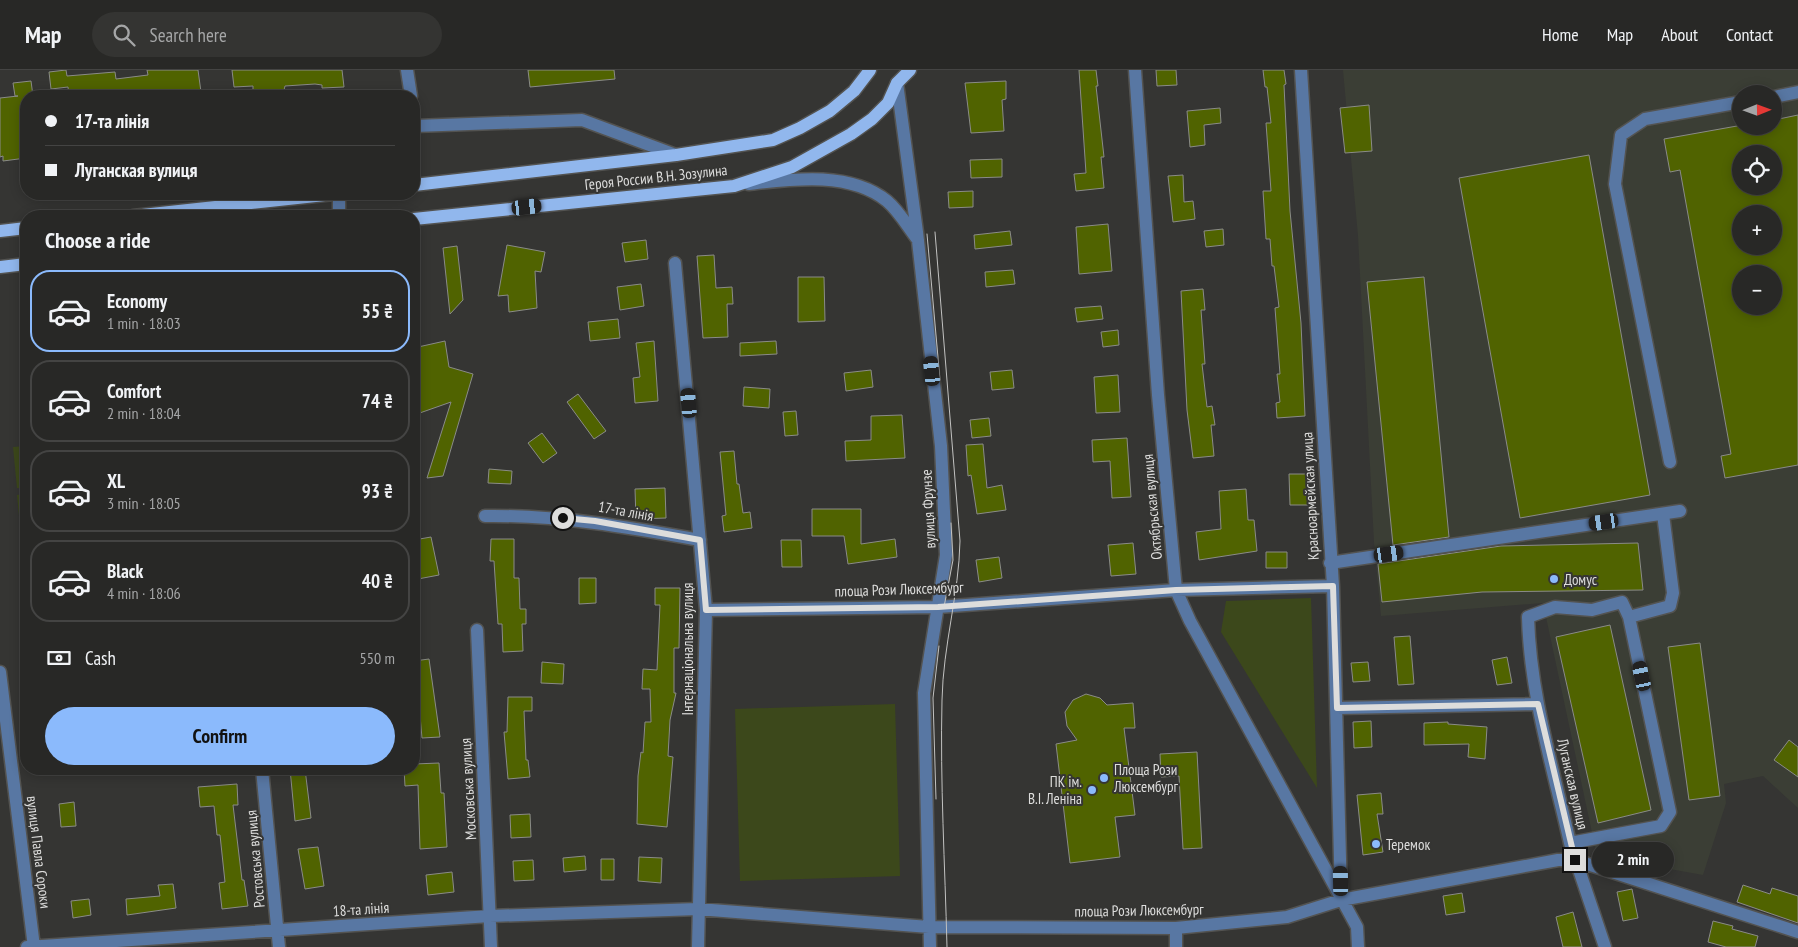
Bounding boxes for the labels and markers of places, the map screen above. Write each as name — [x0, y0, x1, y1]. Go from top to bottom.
place label: Домус — [1564, 570, 1598, 589]
marker: Домус — [1548, 573, 1560, 585]
place label: Площа Рози Люксембург — [1113, 760, 1179, 796]
place label: ПК ім. В.І. Леніна — [1028, 772, 1082, 808]
marker: Площа Рози Люксембург — [1098, 772, 1110, 784]
marker: ПК ім. В.І. Леніна — [1086, 784, 1098, 796]
place label: Теремок — [1386, 835, 1430, 854]
marker: Теремок — [1370, 838, 1382, 850]

